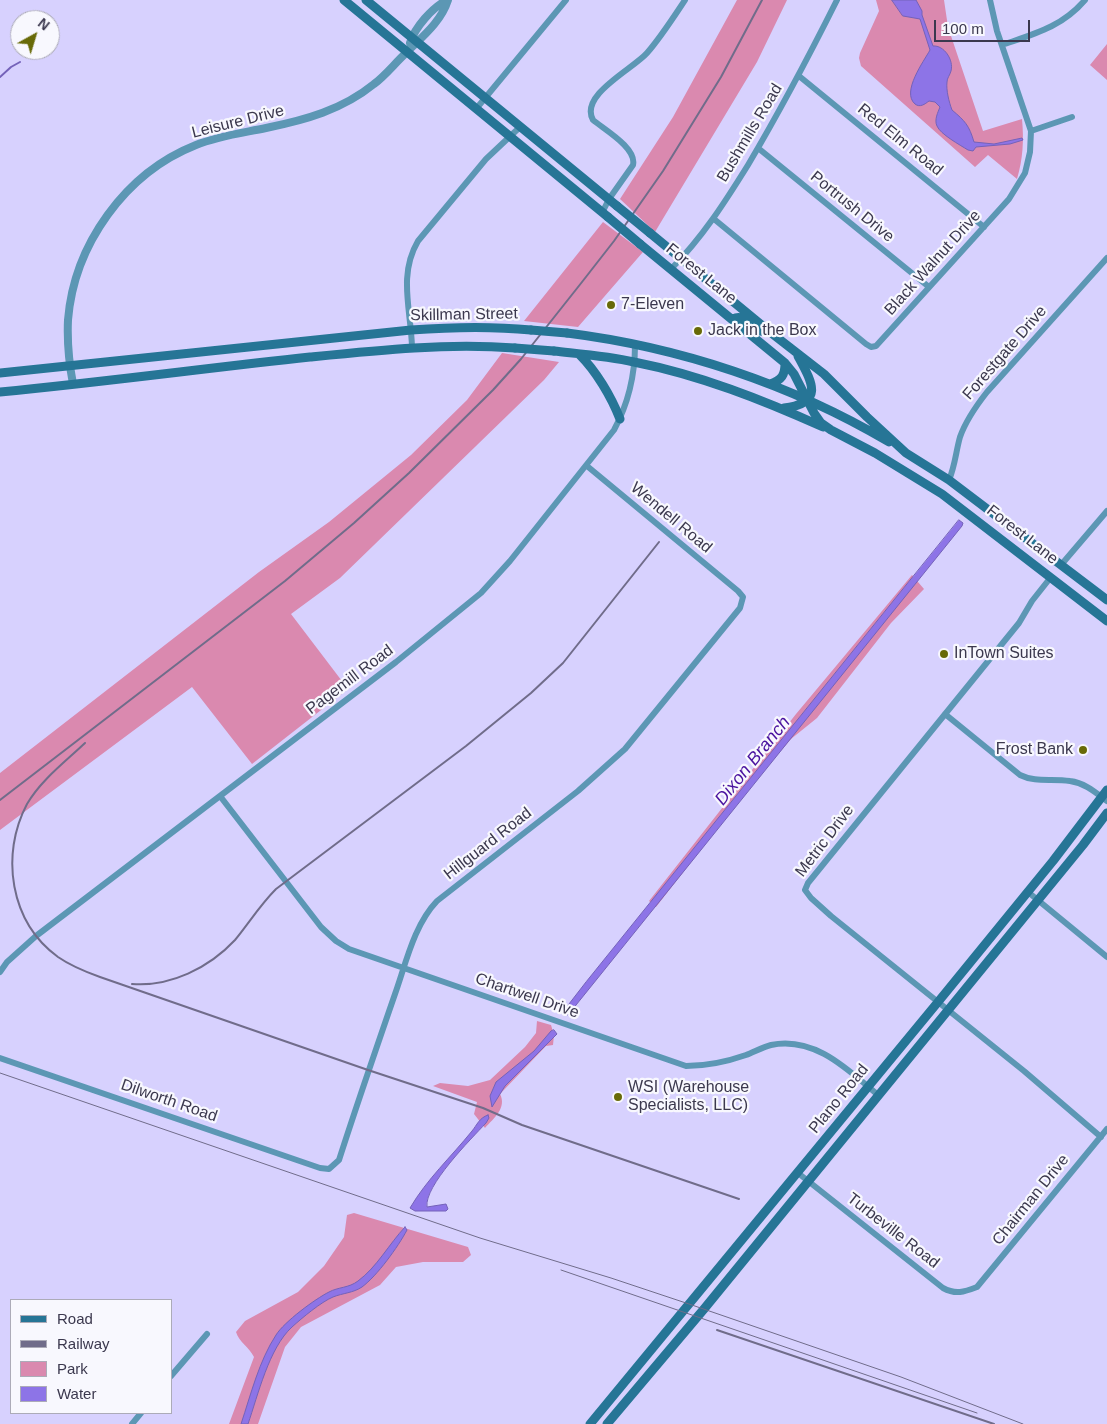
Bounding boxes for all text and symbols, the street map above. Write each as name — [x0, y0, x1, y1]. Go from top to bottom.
north arrow — [10, 10, 60, 60]
scale bar — [937, 10, 1033, 42]
text: N — [35, 15, 53, 34]
text: 100 m — [942, 20, 984, 37]
street label: Bushmills Road — [713, 80, 787, 186]
street label: Red Elm Road — [854, 100, 946, 180]
street label: Leisure Drive — [190, 101, 286, 143]
street label: Portrush Drive — [806, 167, 898, 247]
street label: Black Walnut Drive — [881, 207, 985, 319]
street label: Forest Lane — [662, 240, 740, 308]
place label: 7-Eleven — [621, 295, 684, 315]
marker: 7-Eleven — [605, 299, 617, 311]
street label: Forestgate Drive — [959, 302, 1051, 404]
street label: Skillman Street — [410, 304, 518, 326]
place label: Jack in the Box — [708, 321, 816, 341]
marker: Jack in the Box — [692, 325, 704, 337]
street label: Wendell Road — [626, 478, 716, 558]
street label: Forest Lane — [982, 501, 1062, 569]
street label: Pagemill Road — [303, 641, 397, 719]
place label: InTown Suites — [954, 644, 1054, 664]
marker: InTown Suites — [938, 648, 950, 660]
water label: Dixon Branch — [711, 712, 795, 810]
place label: Frost Bank — [996, 740, 1073, 760]
marker: Frost Bank — [1077, 744, 1089, 756]
street label: Metric Drive — [792, 801, 858, 881]
street label: Hillguard Road — [440, 804, 536, 884]
street label: Chartwell Drive — [473, 969, 581, 1023]
street label: Plano Road — [805, 1060, 873, 1138]
street label: Dilworth Road — [118, 1076, 220, 1126]
place label: WSI (Warehouse Specialists, LLC) — [628, 1078, 749, 1116]
marker: WSI (Warehouse Specialists, LLC) — [612, 1091, 624, 1103]
street label: Chairman Drive — [989, 1151, 1073, 1249]
street label: Turbeville Road — [843, 1189, 943, 1273]
legend — [10, 1299, 172, 1414]
text: Road — [57, 1310, 93, 1327]
text: Railway — [57, 1335, 110, 1352]
text: Park — [57, 1360, 88, 1377]
text: Water — [57, 1385, 96, 1402]

